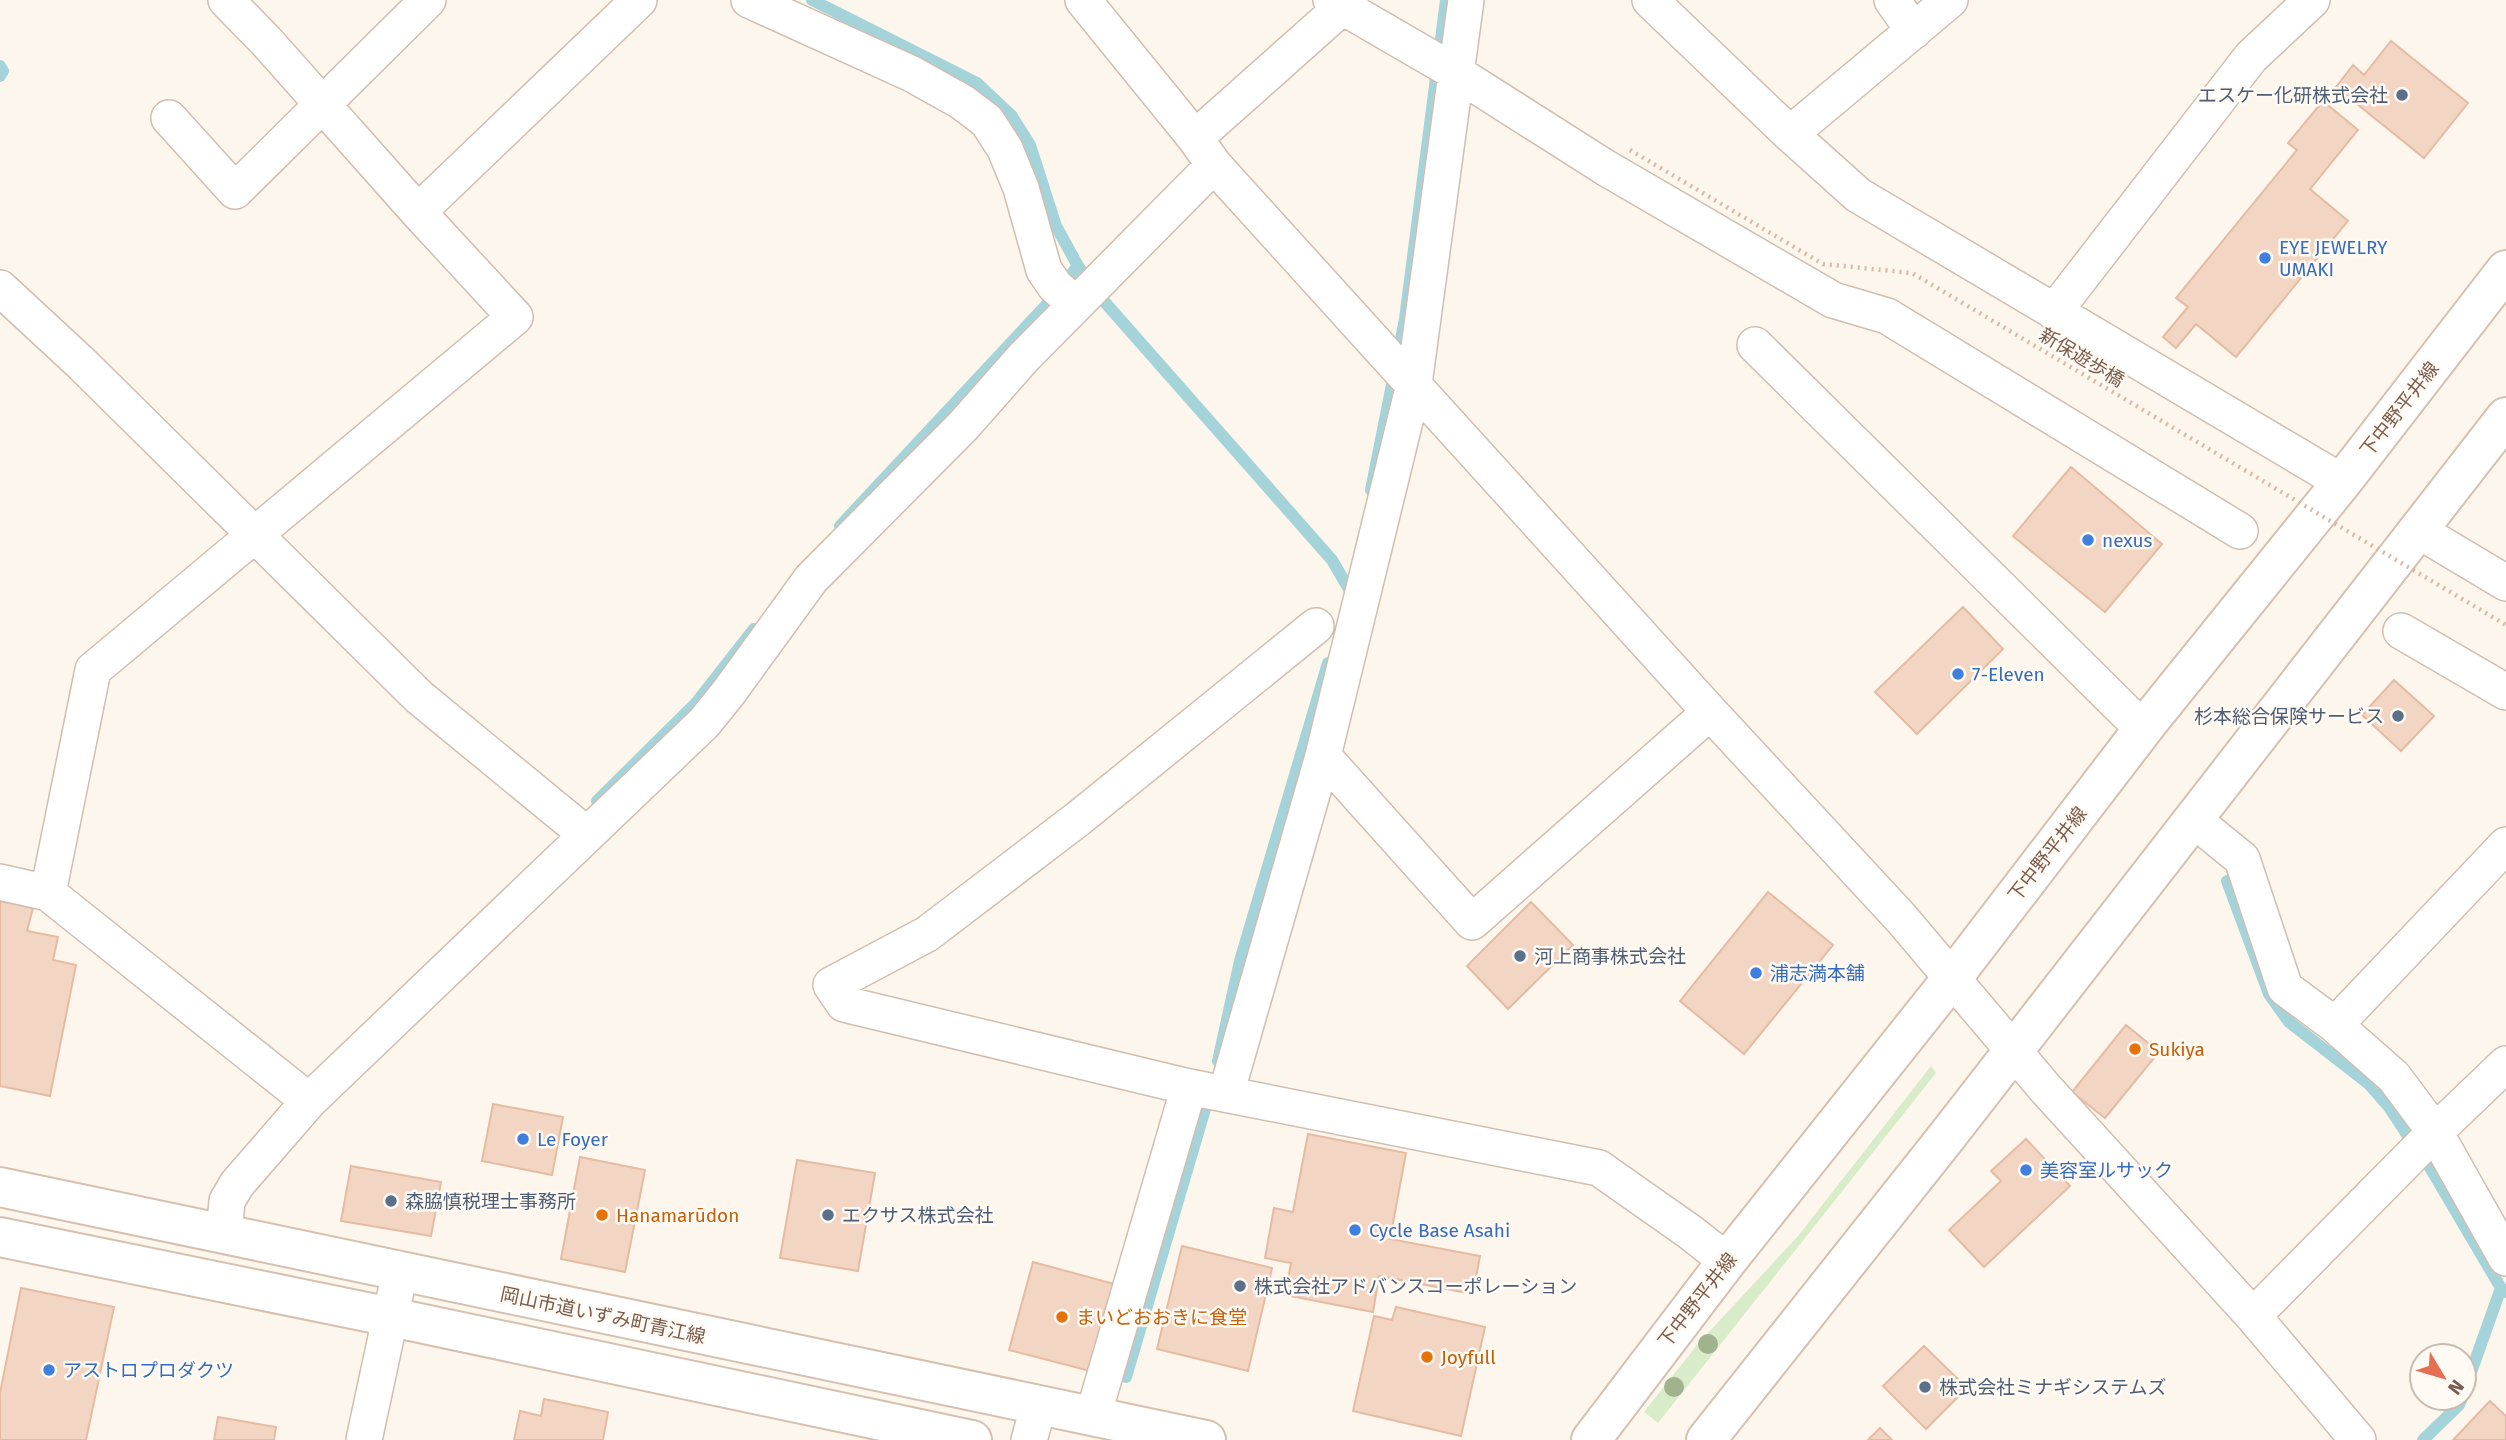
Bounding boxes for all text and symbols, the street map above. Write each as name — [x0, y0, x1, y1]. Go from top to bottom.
place label: エスケー化研株式会社 — [2198, 84, 2388, 107]
marker: エスケー化研株式会社 — [2394, 87, 2410, 103]
place label: EYE JEWELRY UMAKI — [2279, 236, 2388, 281]
marker: EYE JEWELRY UMAKI — [2257, 250, 2273, 266]
street label: 新保遊歩橋 — [2035, 323, 2128, 392]
street label: 下中野平井線 — [2355, 357, 2444, 461]
place label: nexus — [2102, 529, 2152, 552]
marker: nexus — [2080, 532, 2096, 548]
place label: 7-Eleven — [1972, 663, 2045, 686]
marker: 7-Eleven — [1950, 666, 1966, 682]
place label: 杉本総合保険サービス — [2194, 705, 2384, 728]
marker: 杉本総合保険サービス — [2390, 708, 2406, 724]
street label: 下中野平井線 — [2003, 802, 2092, 906]
place label: 河上商事株式会社 — [1534, 945, 1686, 968]
marker: 河上商事株式会社 — [1512, 948, 1528, 964]
place label: 浦志満本舗 — [1770, 962, 1865, 985]
marker: 浦志満本舗 — [1748, 965, 1764, 981]
place label: Sukiya — [2149, 1038, 2205, 1061]
marker: Sukiya — [2127, 1041, 2143, 1057]
place label: Le Foyer — [537, 1128, 609, 1151]
marker: Le Foyer — [515, 1131, 531, 1147]
place label: 美容室ルサック — [2040, 1159, 2173, 1182]
marker: 美容室ルサック — [2018, 1162, 2034, 1178]
place label: 森脇慎税理士事務所 — [405, 1190, 576, 1213]
marker: 森脇慎税理士事務所 — [383, 1193, 399, 1209]
place label: Hanamarūdon — [616, 1204, 739, 1227]
place label: エクサス株式会社 — [842, 1204, 994, 1227]
marker: Hanamarūdon — [594, 1207, 610, 1223]
marker: エクサス株式会社 — [820, 1207, 836, 1223]
place label: Cycle Base Asahi — [1369, 1219, 1510, 1242]
marker: Cycle Base Asahi — [1347, 1222, 1363, 1238]
street label: 下中野平井線 — [1653, 1248, 1742, 1352]
place label: 株式会社アドバンスコーポレーション — [1254, 1275, 1577, 1298]
marker: 株式会社アドバンスコーポレーション — [1232, 1278, 1248, 1294]
street label: 岡山市道いずみ町青江線 — [498, 1283, 708, 1348]
place label: まいどおおきに食堂 — [1076, 1306, 1247, 1329]
marker: まいどおおきに食堂 — [1054, 1309, 1070, 1325]
north arrow — [2408, 1342, 2478, 1412]
place label: Joyfull — [1441, 1346, 1496, 1369]
marker: Joyfull — [1419, 1349, 1435, 1365]
place label: アストロプロダクツ — [63, 1359, 234, 1382]
marker: アストロプロダクツ — [41, 1362, 57, 1378]
text: N — [2443, 1375, 2469, 1399]
place label: 株式会社ミナギシステムズ — [1939, 1376, 2166, 1399]
marker: 株式会社ミナギシステムズ — [1917, 1379, 1933, 1395]

